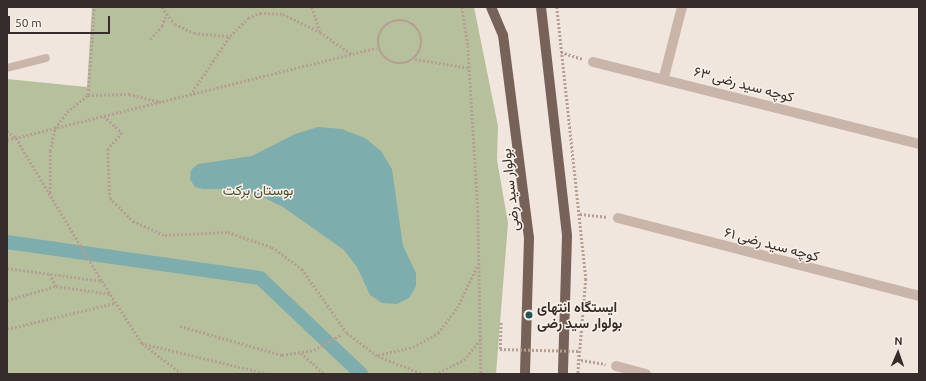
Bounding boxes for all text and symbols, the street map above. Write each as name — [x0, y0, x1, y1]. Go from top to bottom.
scale bar — [10, 8, 112, 34]
text: 50 m — [15, 16, 42, 29]
street label: کوچه سید رضی ۶۳ — [692, 63, 796, 105]
street label: بولوار سید رضی — [497, 148, 523, 232]
park label: بوستان برکت — [223, 182, 293, 198]
street label: کوچه سید رضی ۶۱ — [723, 223, 821, 265]
place label: ایستگاه انتهای بولوار سید رضی — [537, 299, 622, 332]
marker: ایستگاه انتهای بولوار سید رضی — [524, 310, 534, 320]
north arrow — [878, 333, 918, 373]
text: N — [894, 335, 903, 347]

